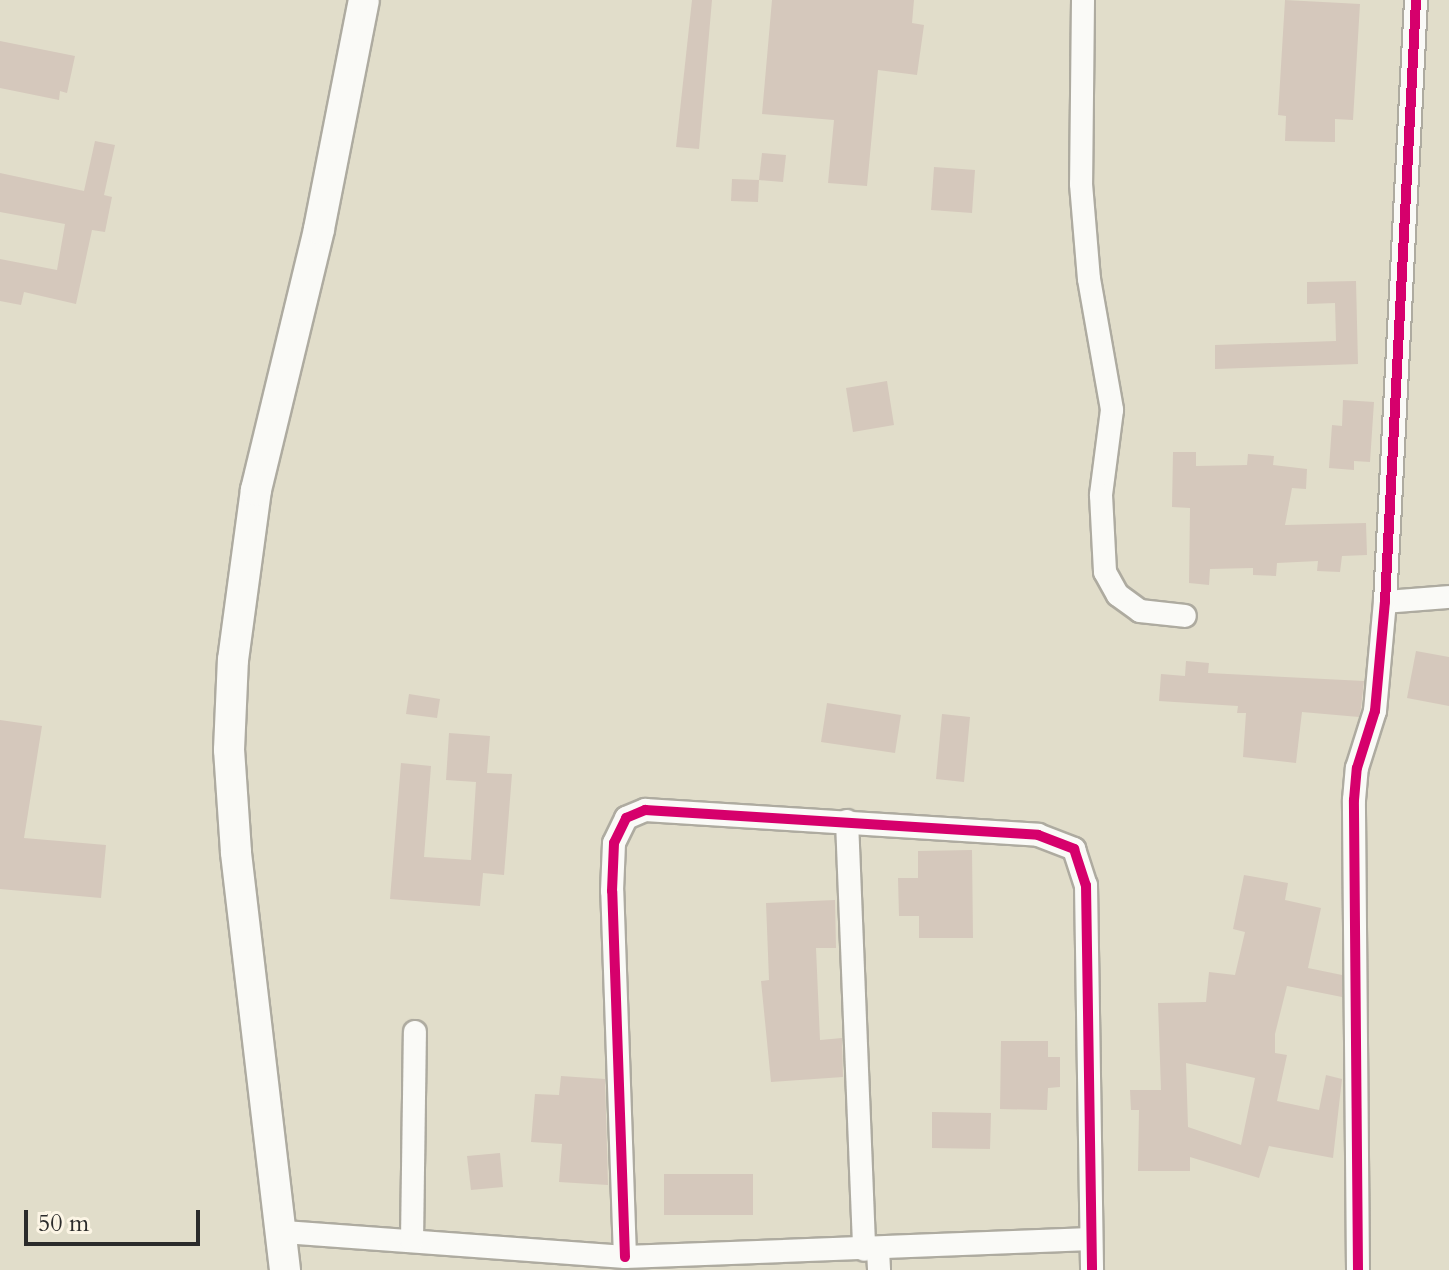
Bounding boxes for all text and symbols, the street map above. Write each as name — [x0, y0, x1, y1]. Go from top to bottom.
scale bar — [28, 1194, 204, 1244]
text: 50 m — [38, 1207, 89, 1240]

